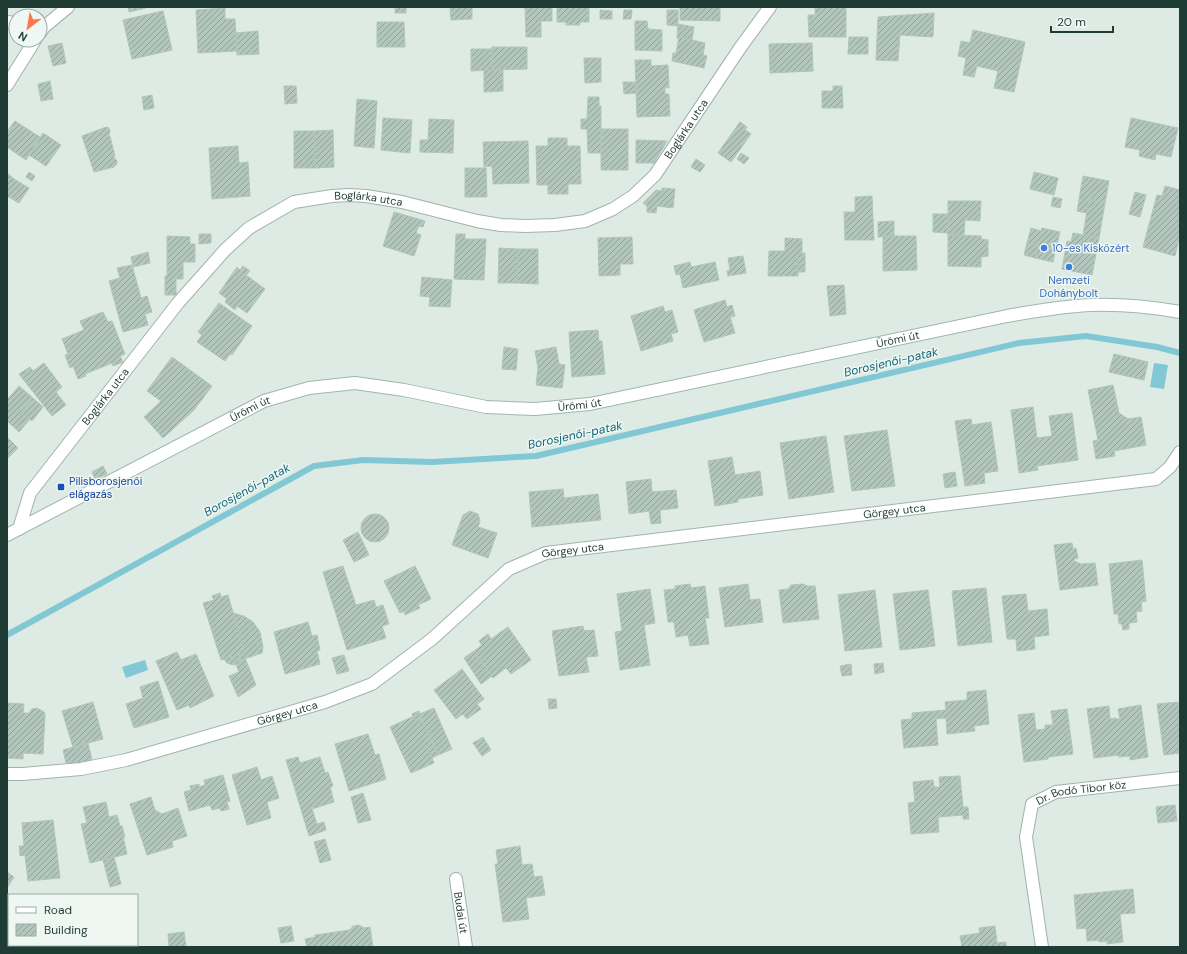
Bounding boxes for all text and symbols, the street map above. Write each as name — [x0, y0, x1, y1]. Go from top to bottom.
north arrow — [8, 8, 48, 48]
scale bar — [1051, 8, 1113, 34]
text: 20 m — [1057, 14, 1086, 30]
text: N — [16, 29, 30, 45]
street label: Boglárka utca — [661, 96, 711, 161]
street label: Boglárka utca — [334, 188, 404, 209]
place label: 10-es Kisközért — [1052, 241, 1130, 255]
marker: 10-es Kisközért — [1039, 243, 1049, 253]
marker: Nemzeti Dohánybolt — [1064, 262, 1074, 272]
place label: Nemzeti Dohánybolt — [1040, 273, 1098, 300]
street label: Ürömi út — [875, 328, 921, 350]
water label: Borosjenői-patak — [842, 343, 941, 381]
street label: Boglárka utca — [79, 365, 132, 428]
street label: Ürömi út — [227, 393, 272, 425]
street label: Ürömi út — [557, 395, 603, 414]
water label: Borosjenői-patak — [526, 417, 625, 453]
water label: Borosjenői-patak — [201, 459, 294, 520]
place label: Pilisborosjenői elágazás — [69, 474, 142, 501]
marker: Pilisborosjenői elágazás — [56, 482, 66, 492]
street label: Görgey utca — [862, 500, 926, 521]
street label: Görgey utca — [539, 539, 605, 561]
street label: Görgey utca — [255, 698, 319, 729]
street label: Dr. Bodó Tibor köz — [1034, 777, 1127, 808]
street label: Budai út — [451, 891, 471, 934]
legend — [8, 894, 138, 946]
text: Road — [44, 902, 72, 918]
text: Building — [44, 922, 88, 938]

